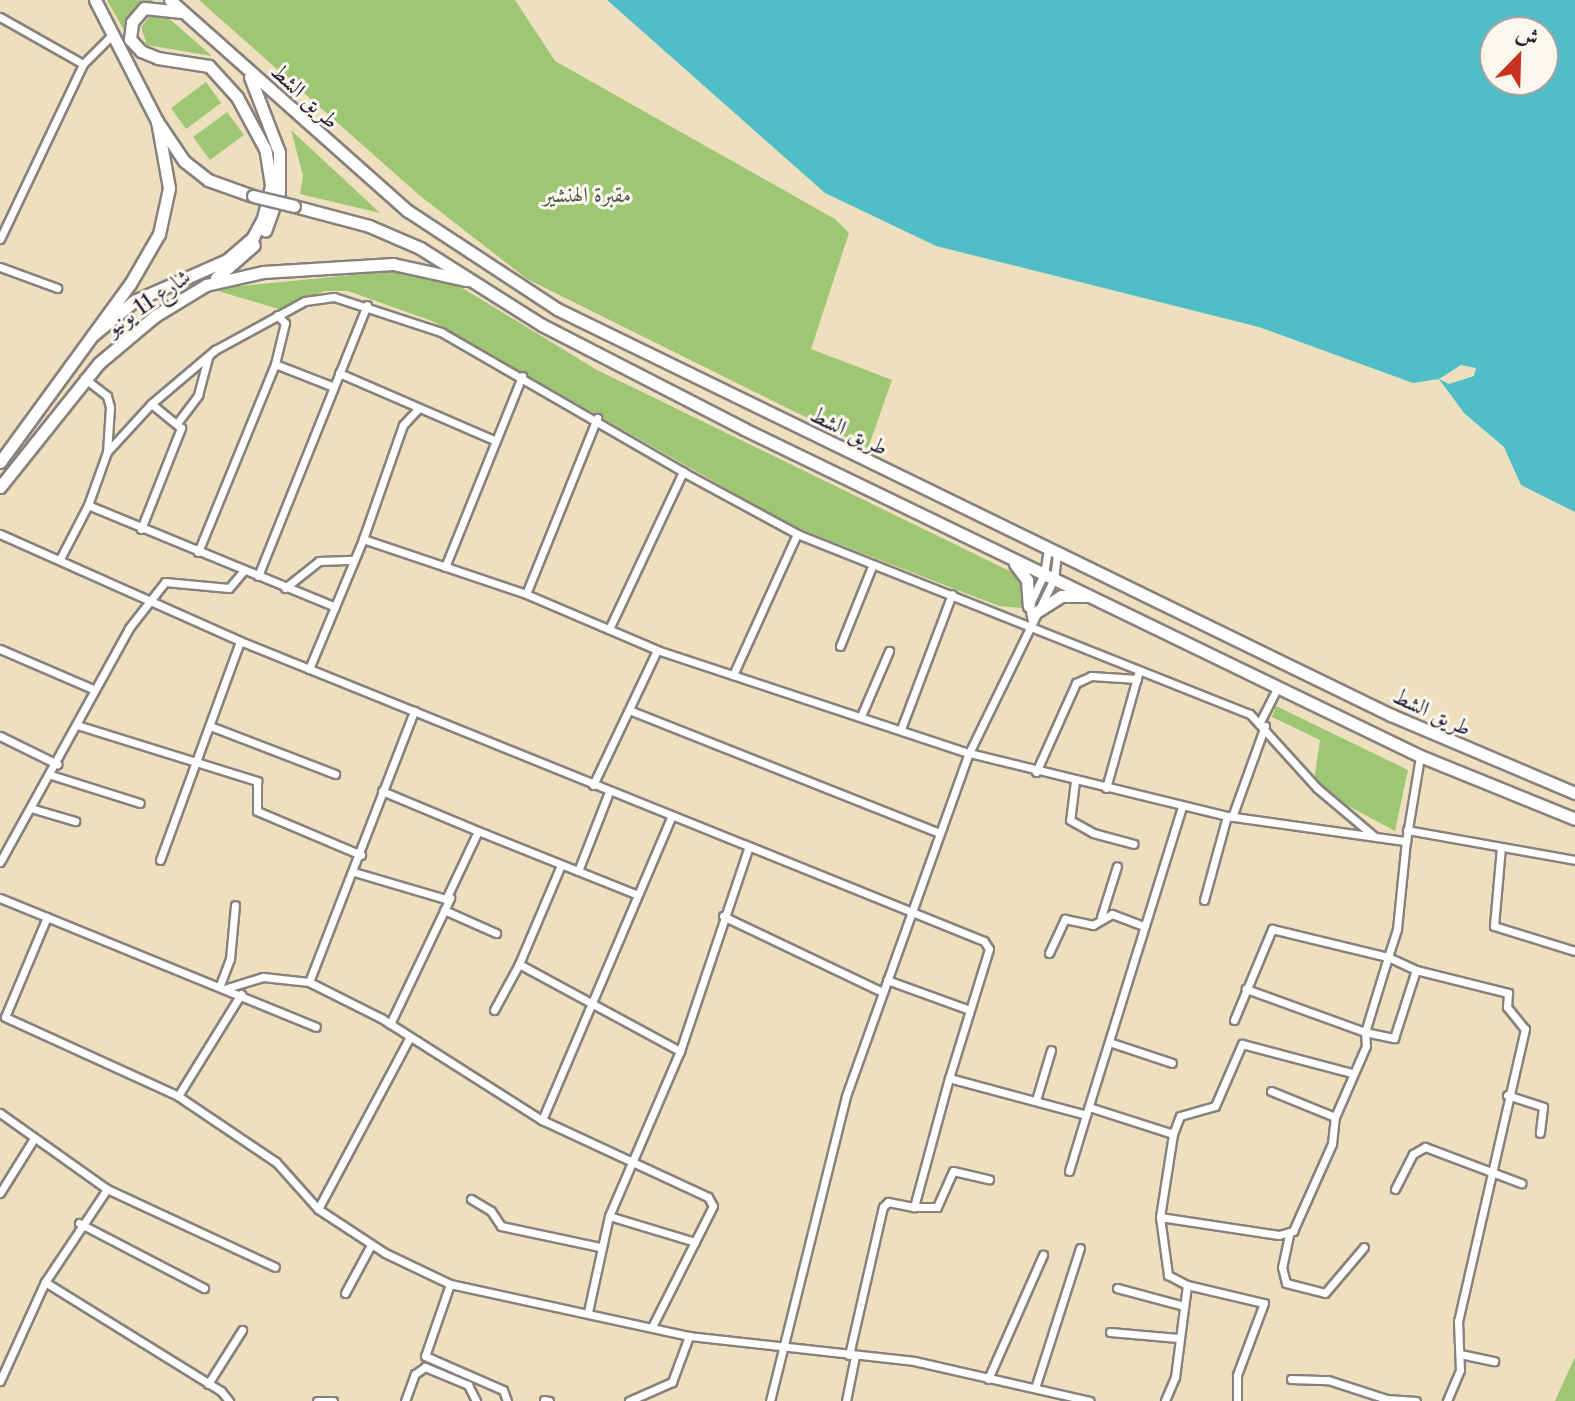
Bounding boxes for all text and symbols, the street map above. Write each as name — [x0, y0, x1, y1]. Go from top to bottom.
north arrow — [1479, 16, 1559, 96]
text: ش — [1512, 19, 1543, 52]
street label: طريق الشط — [265, 58, 345, 134]
park label: مقبرة الهنشير — [543, 182, 631, 208]
street label: شارع 11 يونيو — [100, 263, 196, 341]
street label: طريق الشط — [806, 401, 892, 461]
street label: طريق الشط — [1388, 682, 1476, 742]

